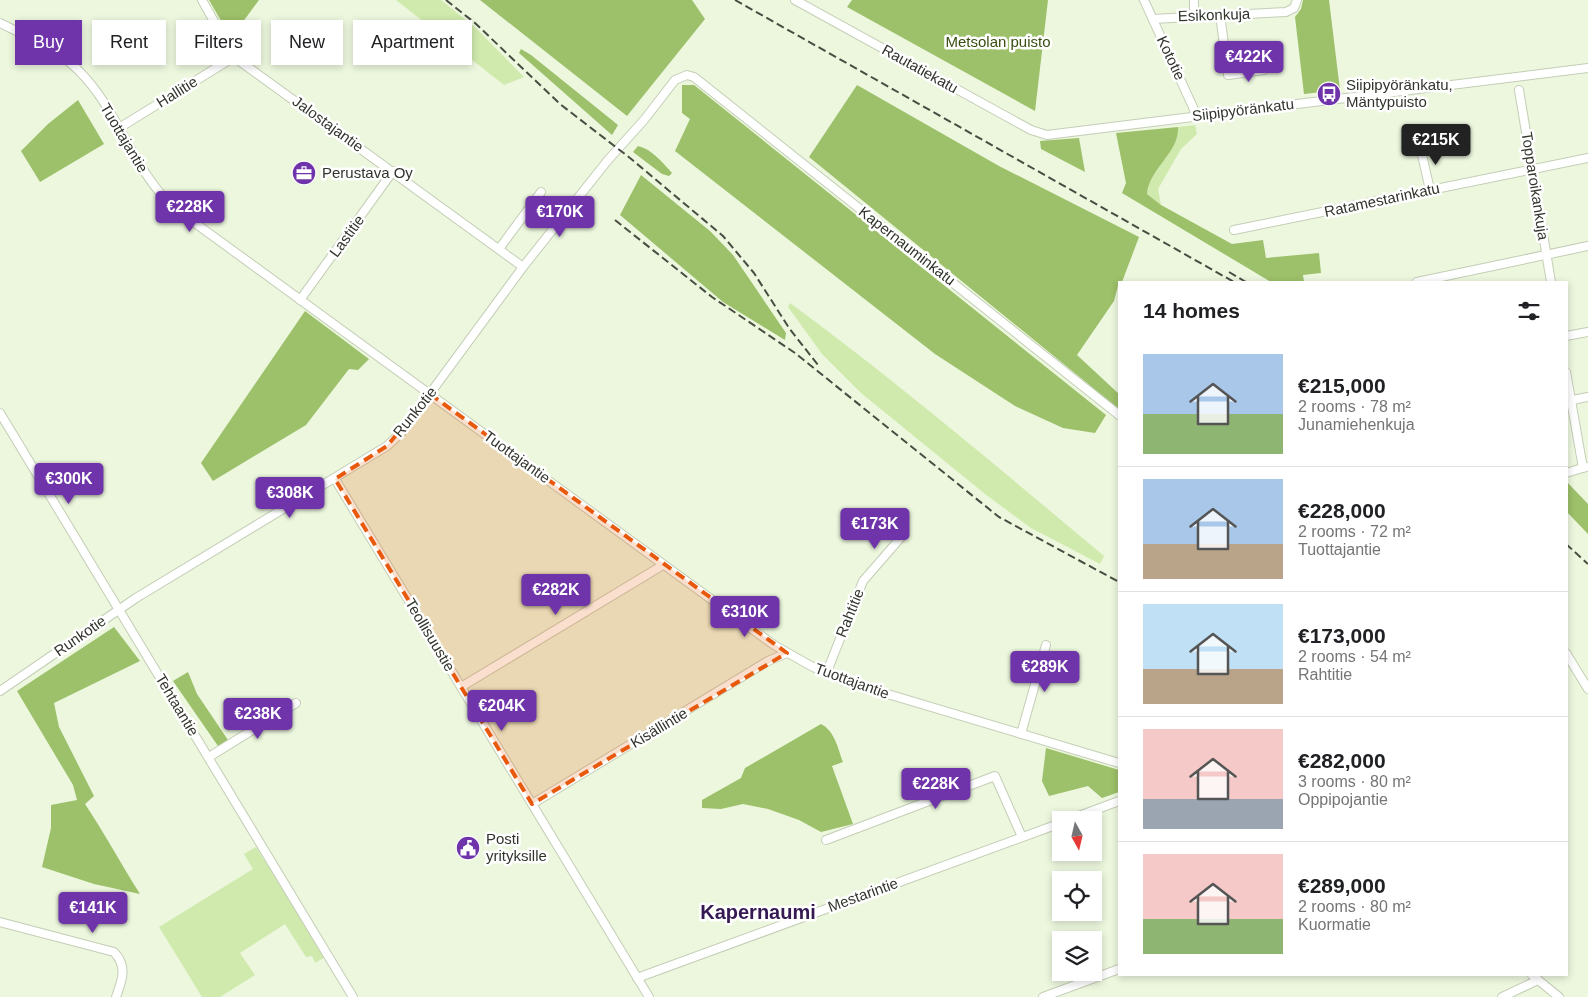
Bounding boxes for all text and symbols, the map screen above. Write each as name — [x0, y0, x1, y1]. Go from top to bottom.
street label: Esikonkuja — [1177, 5, 1251, 24]
chip: Buy — [15, 20, 82, 65]
chip: Rent — [92, 20, 166, 65]
chip: Filters — [176, 20, 261, 65]
chip: New — [271, 20, 343, 65]
chip: Apartment — [353, 20, 472, 65]
park label: Metsolan puisto — [945, 33, 1051, 50]
street label: Kototie — [1154, 33, 1189, 83]
street label: Rautatiekatu — [879, 41, 961, 96]
pin: €422K — [1214, 41, 1284, 83]
text: €422K — [1225, 48, 1273, 65]
street label: Hallitie — [153, 72, 200, 111]
place label: Siipipyöränkatu, Mäntypuisto — [1346, 76, 1453, 110]
bus stop icon: Siipipyöränkatu, Mäntypuisto — [1316, 81, 1342, 107]
street label: Jalostajantie — [290, 92, 367, 155]
street label: Siipipyöränkatu — [1191, 95, 1295, 124]
street label: Tuottajantie — [97, 100, 152, 175]
pin: €215K — [1401, 124, 1471, 166]
text: €215K — [1412, 131, 1460, 148]
street label: Topparoikankuja — [1519, 131, 1553, 242]
office icon: Perustava Oy — [291, 160, 317, 186]
place label: Perustava Oy — [322, 164, 413, 181]
street label: Ratamestarinkatu — [1323, 179, 1441, 220]
pin: €228K — [155, 190, 225, 233]
pin: €170K — [525, 196, 595, 238]
text: €228K — [166, 198, 214, 215]
text: €170K — [536, 203, 584, 220]
street label: Kapernauminkatu — [856, 203, 959, 288]
street label: Lastitie — [326, 211, 367, 260]
icon: filters — [1515, 297, 1543, 325]
text: 14 homes — [1143, 299, 1240, 322]
icon: home — [1183, 374, 1243, 434]
text: €215,000 — [1298, 374, 1386, 397]
street label: Runkotie — [389, 383, 440, 440]
text: 2 rooms · 78 m² — [1298, 398, 1411, 415]
text: Junamiehenkuja — [1298, 416, 1415, 433]
street label: Tuottajantie — [481, 427, 554, 486]
pin: €300K — [34, 462, 104, 505]
text: €300K — [45, 470, 93, 487]
pin: €308K — [255, 476, 325, 519]
text: €308K — [266, 484, 314, 501]
icon: home — [1183, 499, 1243, 559]
text: €228,000 — [1298, 499, 1386, 522]
pin: €173K — [840, 508, 910, 550]
text: €173K — [851, 515, 899, 532]
text: 2 rooms · 72 m² — [1298, 523, 1411, 540]
text: Tuottajantie — [1298, 541, 1381, 558]
pin: €282K — [521, 574, 591, 616]
text: €282K — [532, 581, 580, 598]
street label: Rahtitie — [832, 586, 867, 640]
street label: Teollisuustie — [402, 595, 459, 674]
pin: €310K — [710, 596, 780, 638]
text: €310K — [721, 603, 769, 620]
street label: Runkotie — [51, 612, 109, 660]
icon: home — [1183, 624, 1243, 684]
text: €173,000 — [1298, 624, 1386, 647]
text: 2 rooms · 54 m² — [1298, 648, 1411, 665]
pin: €289K — [1010, 650, 1080, 693]
text: €289K — [1021, 658, 1069, 675]
street label: Tuottajantie — [813, 659, 892, 702]
text: Rahtitie — [1298, 666, 1352, 683]
street label: Tehtaantie — [152, 671, 203, 739]
pin: €204K — [467, 690, 537, 732]
text: €204K — [478, 697, 526, 714]
pin: €238K — [223, 698, 293, 740]
street label: Kisällintie — [627, 704, 690, 751]
text: €238K — [234, 705, 282, 722]
icon: home — [1183, 749, 1243, 809]
text: €282,000 — [1298, 749, 1386, 772]
pin: €228K — [901, 768, 971, 810]
text: 3 rooms · 80 m² — [1298, 773, 1411, 790]
text: €228K — [912, 775, 960, 792]
text: Oppipojantie — [1298, 791, 1388, 808]
north arrow — [1052, 811, 1102, 861]
map controls — [1052, 811, 1102, 981]
place label: Posti yrityksille — [486, 830, 547, 864]
public building icon: Posti yrityksille — [455, 835, 481, 861]
button: locate — [1052, 871, 1102, 921]
street label: Mestarintie — [825, 874, 900, 915]
icon: home — [1183, 874, 1243, 934]
text: €289,000 — [1298, 874, 1386, 897]
pin: €141K — [58, 892, 128, 934]
text: 2 rooms · 80 m² — [1298, 898, 1411, 915]
text: €141K — [69, 899, 117, 916]
district label: Kapernaumi — [700, 901, 816, 923]
text: Kuormatie — [1298, 916, 1371, 933]
button: layers — [1052, 931, 1102, 981]

